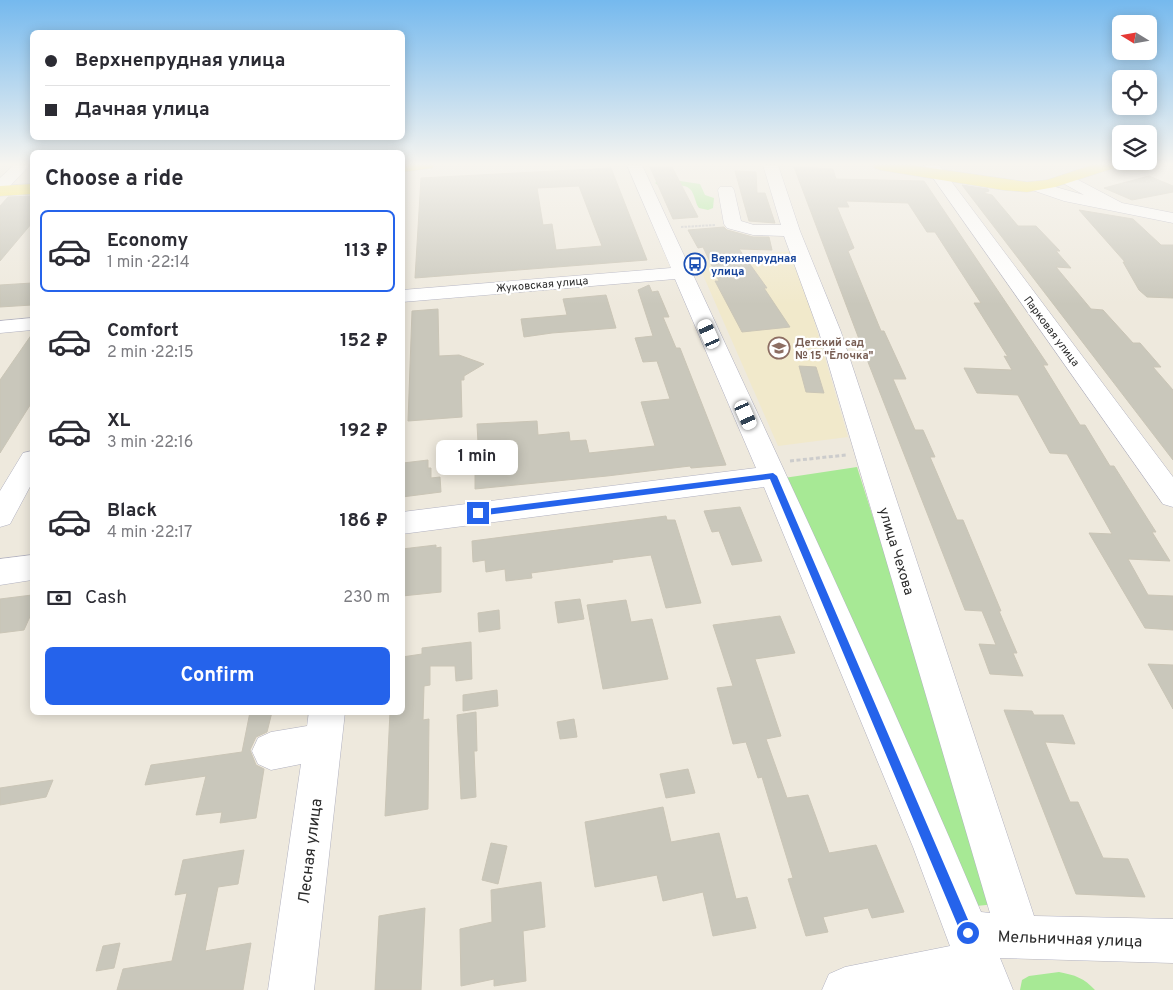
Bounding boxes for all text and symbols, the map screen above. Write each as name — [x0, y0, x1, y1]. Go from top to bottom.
north arrow — [1112, 15, 1158, 60]
map controls — [1112, 15, 1157, 170]
text: Верхнепрудная улица — [75, 49, 285, 73]
button: locate — [1112, 70, 1157, 115]
text: Дачная улица — [75, 98, 210, 122]
button: layers — [1112, 125, 1157, 170]
text: Choose a ride — [45, 166, 183, 193]
icon: car — [47, 229, 92, 274]
text: Economy — [107, 229, 188, 253]
text: 113 ₽ — [344, 239, 388, 263]
bus stop icon: Верхнепрудная улица — [683, 252, 707, 276]
place label: Верхнепрудная улица — [711, 252, 797, 279]
text: 1 min · 22:14 — [107, 253, 190, 273]
street label: Жуковская улица — [495, 274, 589, 296]
street label: Парковая улица — [1020, 294, 1082, 370]
car — [696, 317, 721, 351]
icon: car — [47, 319, 92, 364]
text: Comfort — [107, 319, 179, 343]
text: 152 ₽ — [340, 329, 388, 353]
school or university icon: Детский сад № 15 "Ёлочка" — [767, 336, 791, 360]
place label: Детский сад № 15 "Ёлочка" — [795, 336, 874, 363]
text: 2 min · 22:15 — [107, 343, 194, 363]
car — [733, 398, 758, 432]
icon: car — [47, 409, 92, 454]
text: XL — [107, 409, 130, 433]
text: 192 ₽ — [340, 419, 388, 443]
text: 3 min · 22:16 — [107, 433, 193, 453]
callout: 1 min — [437, 440, 519, 476]
text: 1 min — [458, 447, 496, 467]
icon: car — [47, 499, 92, 544]
text: Black — [107, 499, 157, 523]
route end — [467, 502, 489, 524]
street label: улица Чехова — [874, 506, 917, 597]
text: 186 ₽ — [340, 509, 388, 533]
text: 4 min · 22:17 — [107, 523, 192, 543]
icon: cash — [45, 584, 73, 612]
text: Cash — [85, 586, 127, 610]
text: 230 m — [343, 588, 390, 608]
button: Confirm — [45, 647, 390, 705]
street label: Лесная улица — [295, 797, 327, 905]
route start — [957, 922, 979, 944]
street label: Мельничная улица — [997, 927, 1143, 953]

